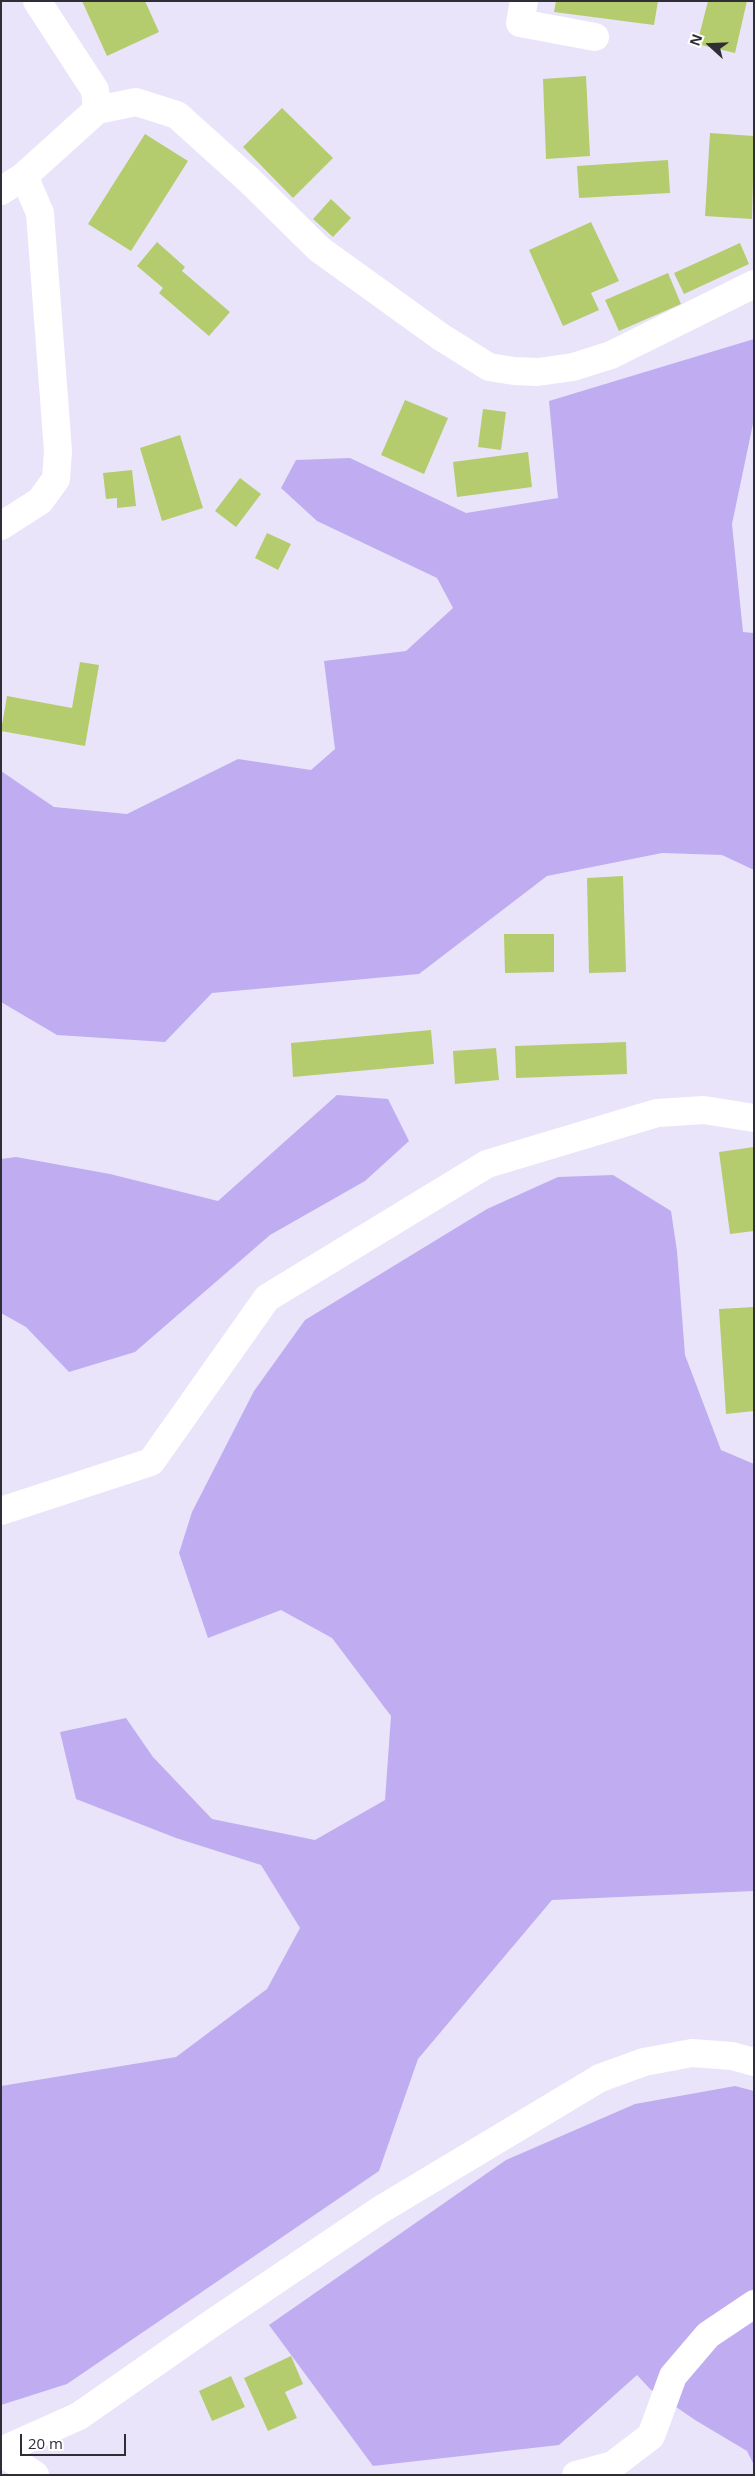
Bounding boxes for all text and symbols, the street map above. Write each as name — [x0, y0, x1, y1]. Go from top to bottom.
north arrow — [685, 20, 735, 70]
text: N — [685, 31, 706, 48]
scale bar — [22, 2424, 129, 2456]
text: 20 m — [28, 2433, 63, 2453]

